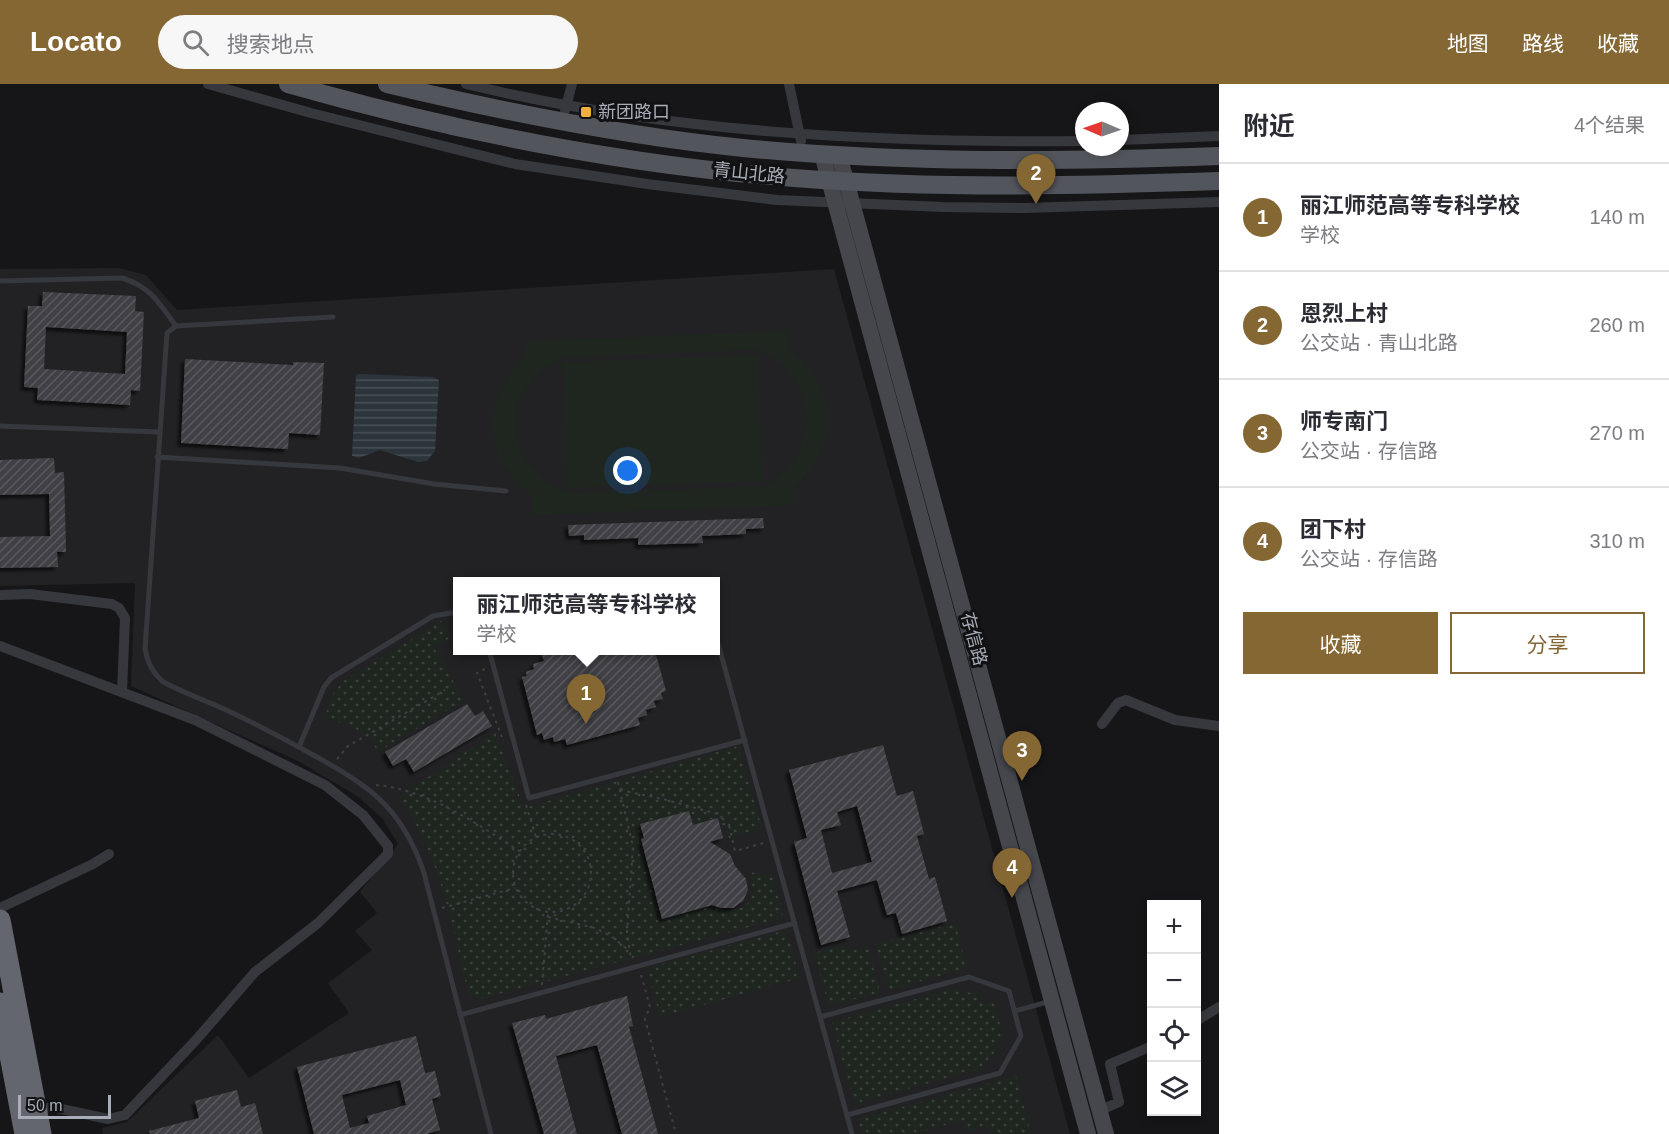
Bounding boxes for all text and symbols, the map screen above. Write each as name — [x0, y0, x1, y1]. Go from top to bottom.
search box — [158, 15, 578, 69]
text: Locato — [30, 26, 122, 57]
icon: search — [179, 26, 212, 59]
text: 搜索地点 — [227, 32, 315, 57]
text: 地图 — [1447, 32, 1489, 55]
text: 路线 — [1522, 32, 1564, 55]
text: 收藏 — [1597, 32, 1639, 55]
place label: 新团路口 — [598, 102, 670, 122]
north arrow — [1075, 102, 1129, 156]
marker: 新团路口 — [579, 105, 593, 119]
text: 附近 — [1243, 111, 1295, 141]
text: 4个结果 — [1574, 114, 1645, 136]
pin: 2 — [1016, 154, 1056, 204]
street label: 青山北路 — [712, 159, 786, 187]
text: 丽江师范高等专科学校 — [1300, 193, 1520, 218]
text: 1 — [1257, 206, 1268, 228]
text: 140 m — [1589, 206, 1645, 228]
text: 学校 — [1300, 224, 1340, 246]
text: 恩烈上村 — [1300, 301, 1388, 326]
text: 2 — [1257, 314, 1268, 336]
text: 260 m — [1589, 314, 1645, 336]
text: 公交站 · 青山北路 — [1300, 332, 1458, 354]
text: 师专南门 — [1300, 409, 1388, 434]
text: 3 — [1257, 422, 1268, 444]
text: 270 m — [1589, 422, 1645, 444]
text: 公交站 · 存信路 — [1300, 440, 1438, 462]
your location — [613, 456, 642, 485]
text: 团下村 — [1300, 517, 1366, 542]
text: 4 — [1257, 530, 1268, 552]
text: 310 m — [1589, 530, 1645, 552]
text: 公交站 · 存信路 — [1300, 548, 1438, 570]
popup — [453, 577, 720, 655]
text: 丽江师范高等专科学校 — [476, 592, 697, 617]
street label: 存信路 — [957, 610, 991, 668]
button: 收藏 — [1243, 612, 1438, 674]
button: 分享 — [1450, 612, 1645, 674]
text: 学校 — [476, 623, 516, 645]
pin: 1 — [566, 674, 606, 724]
pin: 3 — [1002, 732, 1042, 781]
pin: 4 — [992, 848, 1032, 898]
map controls — [1147, 900, 1201, 1116]
button: + — [1147, 900, 1201, 954]
button: − — [1147, 954, 1201, 1008]
button: locate — [1147, 1008, 1201, 1062]
button: layers — [1147, 1062, 1201, 1116]
scale bar — [18, 1092, 111, 1120]
text: 50 m — [27, 1097, 63, 1114]

